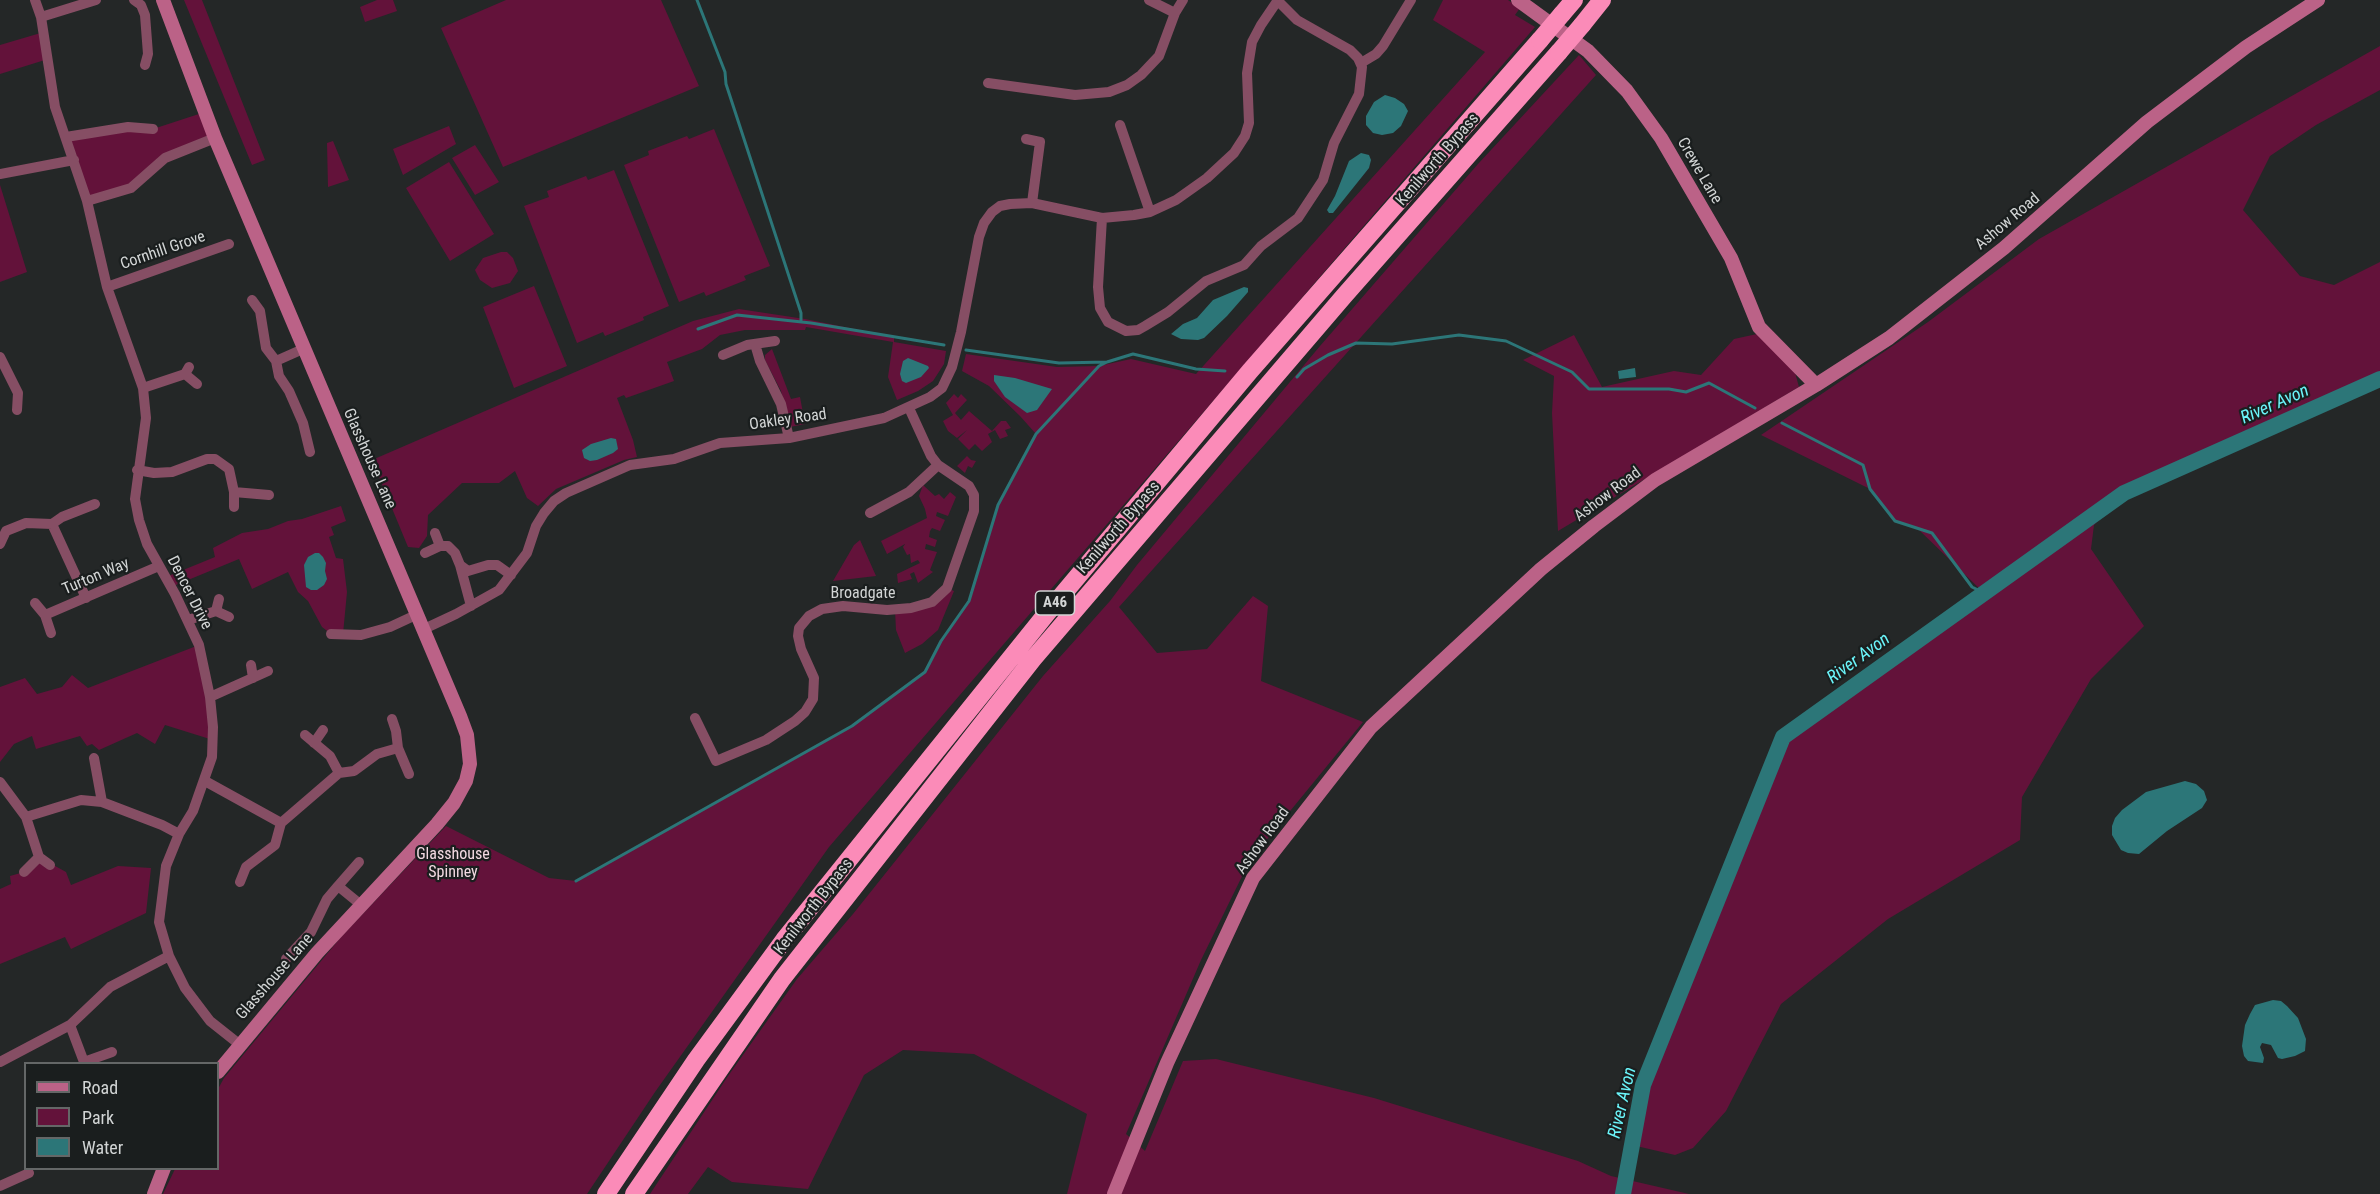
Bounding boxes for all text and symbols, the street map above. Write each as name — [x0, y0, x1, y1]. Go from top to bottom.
street label: Kenilworth Bypass — [1393, 110, 1483, 210]
street label: Crewe Lane — [1672, 134, 1726, 208]
street label: Ashow Road — [1972, 189, 2044, 255]
street label: Cornhill Grove — [118, 228, 208, 274]
water label: River Avon — [2238, 380, 2312, 430]
street label: Oakley Road — [748, 405, 828, 435]
street label: Glasshouse Lane — [338, 406, 400, 512]
street label: Ashow Road — [1571, 464, 1645, 526]
street label: Kenilworth Bypass — [1074, 478, 1164, 578]
street label: Dencer Drive — [162, 553, 216, 633]
street label: Turton Way — [60, 554, 132, 600]
street label: Broadgate — [831, 584, 895, 604]
road number: A46 — [1036, 591, 1074, 615]
water label: River Avon — [1823, 629, 1895, 689]
street label: Ashow Road — [1232, 804, 1294, 878]
park label: Glasshouse Spinney — [416, 845, 490, 883]
street label: Kenilworth Bypass — [771, 855, 857, 959]
street label: Glasshouse Lane — [232, 930, 318, 1024]
legend — [24, 1062, 219, 1170]
water label: River Avon — [1604, 1065, 1642, 1141]
text: Road — [82, 1077, 118, 1098]
text: Park — [82, 1107, 114, 1128]
text: Water — [82, 1137, 123, 1158]

